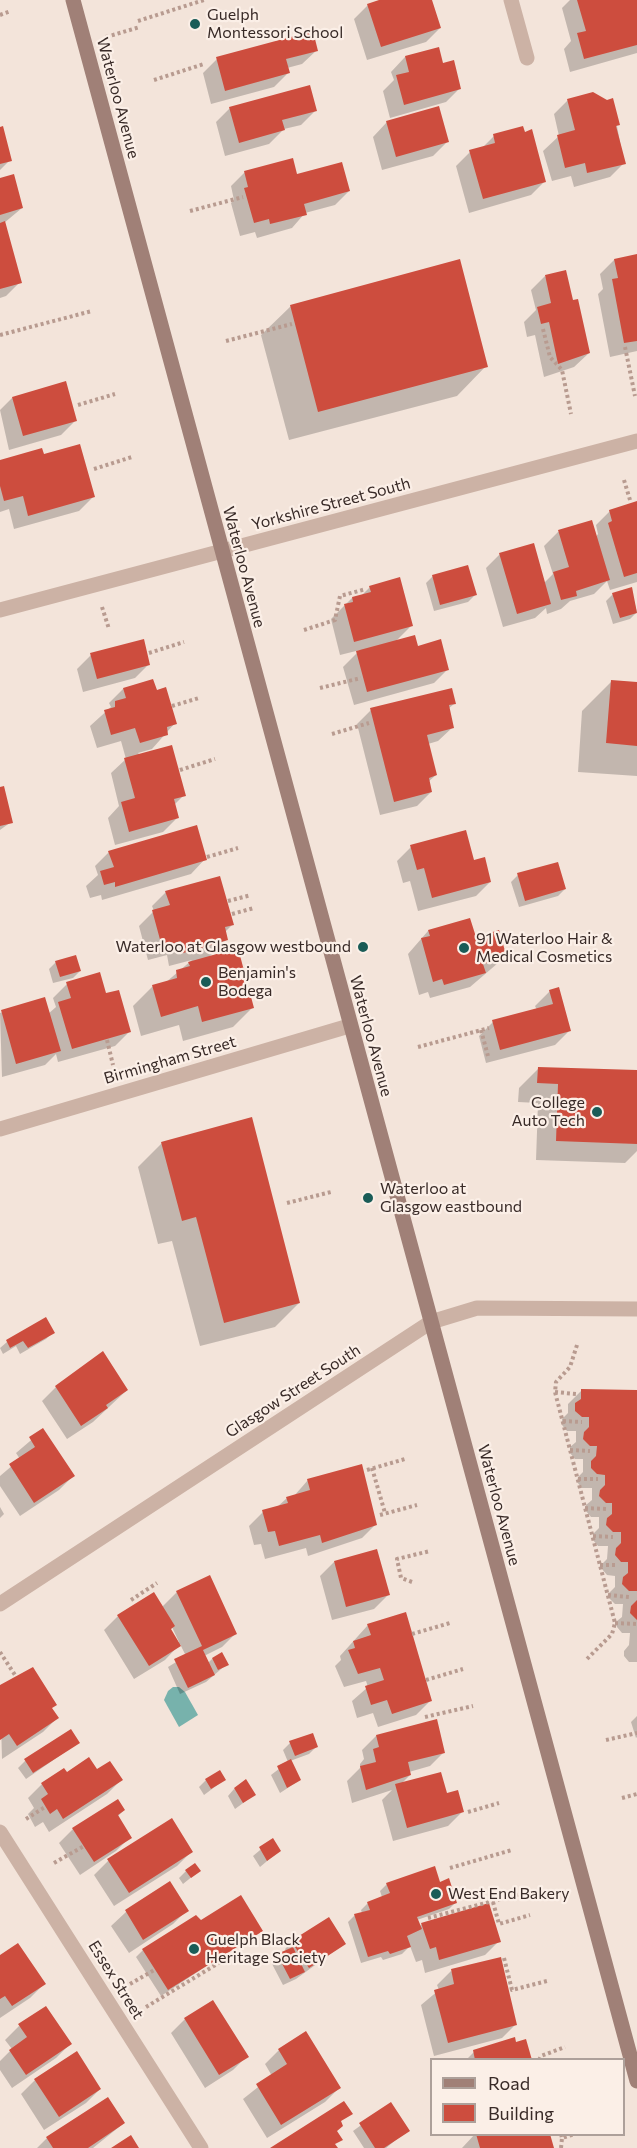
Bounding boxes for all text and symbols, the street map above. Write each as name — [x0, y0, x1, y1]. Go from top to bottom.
place label: Guelph Montessori School — [207, 5, 343, 43]
marker: Guelph Montessori School — [188, 17, 202, 31]
street label: Waterloo Avenue — [93, 35, 143, 161]
street label: Yorkshire Street South — [249, 474, 413, 534]
street label: Waterloo Avenue — [219, 504, 269, 630]
place label: 91 Waterloo Hair & Medical Cosmetics — [476, 929, 613, 967]
place label: Waterloo at Glasgow westbound — [115, 937, 351, 957]
marker: Waterloo at Glasgow westbound — [356, 940, 370, 954]
marker: 91 Waterloo Hair & Medical Cosmetics — [457, 941, 471, 955]
place label: Benjamin's Bodega — [218, 963, 296, 1001]
street label: Waterloo Avenue — [346, 973, 396, 1099]
marker: Benjamin's Bodega — [199, 975, 213, 989]
street label: Birmingham Street — [102, 1032, 238, 1088]
place label: College Auto Tech — [512, 1093, 585, 1131]
marker: College Auto Tech — [590, 1105, 604, 1119]
place label: Waterloo at Glasgow eastbound — [380, 1179, 522, 1217]
marker: Waterloo at Glasgow eastbound — [361, 1191, 375, 1205]
street label: Glasgow Street South — [222, 1340, 364, 1442]
street label: Waterloo Avenue — [474, 1442, 524, 1568]
place label: West End Bakery — [448, 1884, 570, 1904]
marker: West End Bakery — [429, 1887, 443, 1901]
place label: Guelph Black Heritage Society — [206, 1930, 326, 1968]
street label: Essex Street — [84, 1937, 148, 2023]
marker: Guelph Black Heritage Society — [187, 1942, 201, 1956]
legend — [430, 2058, 625, 2136]
text: Road — [488, 2072, 530, 2094]
text: Building — [488, 2102, 554, 2124]

